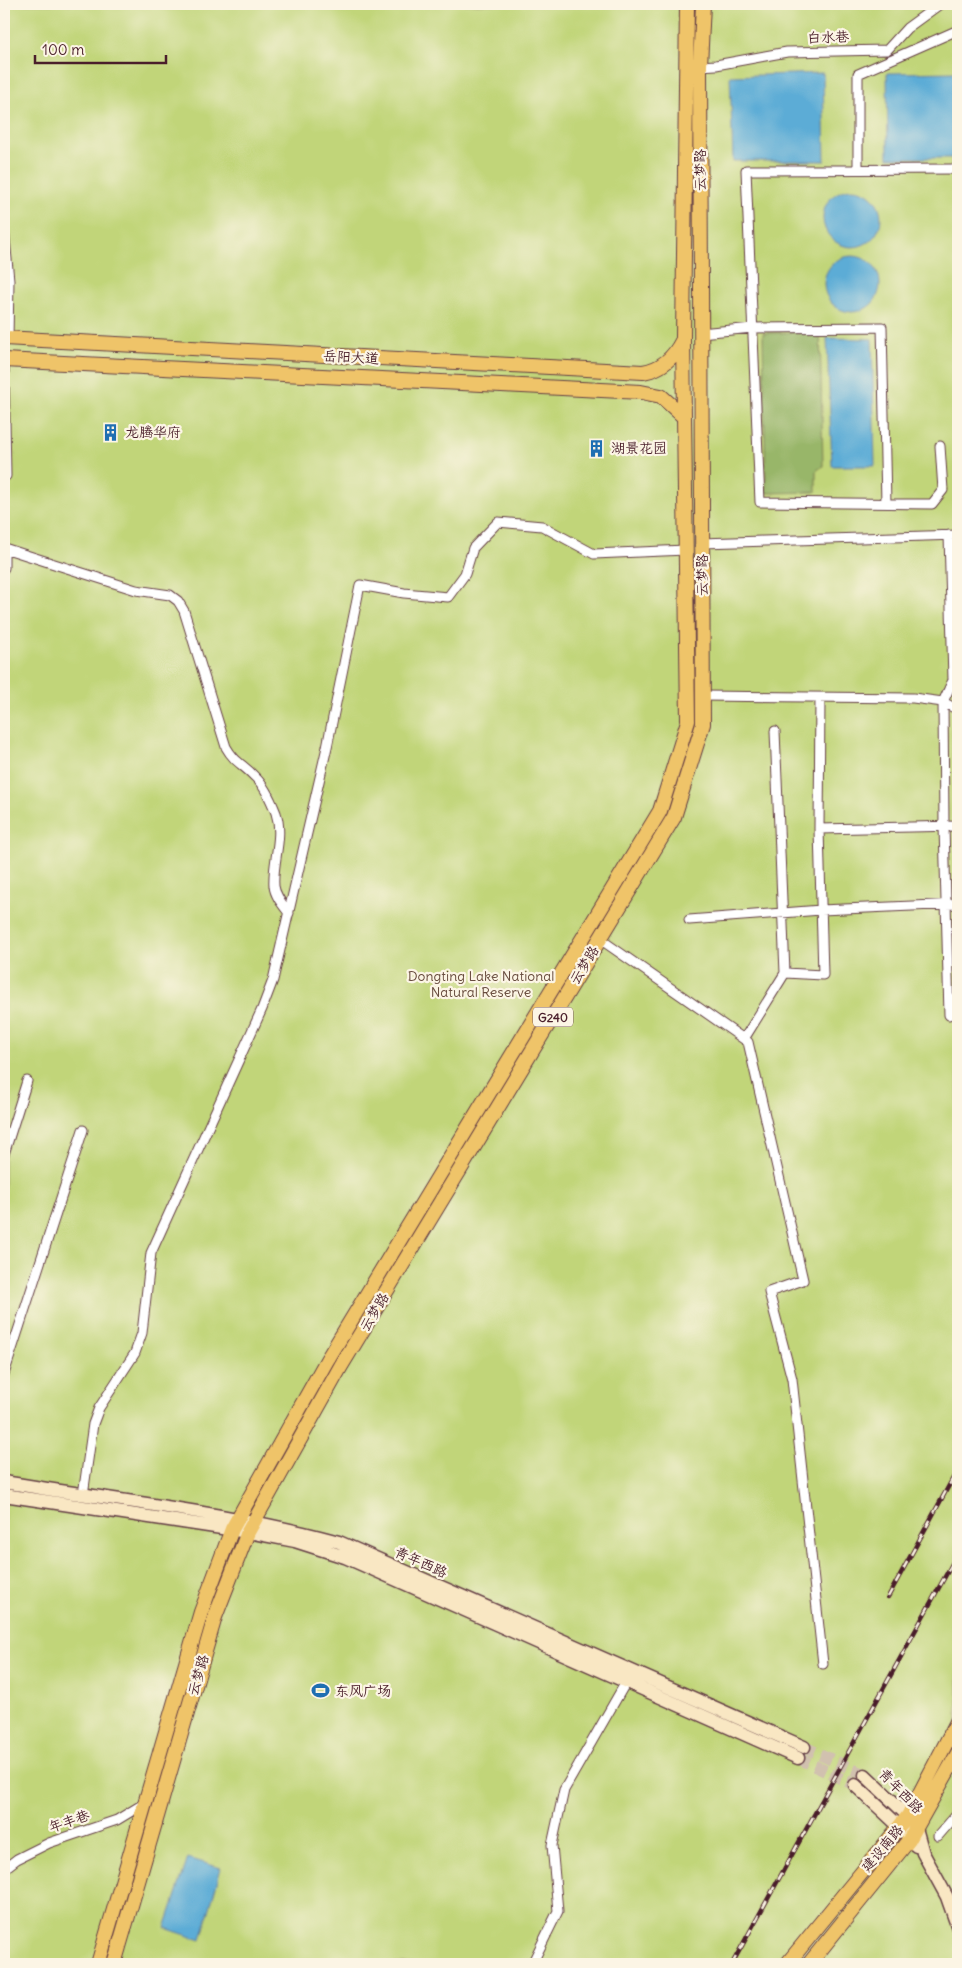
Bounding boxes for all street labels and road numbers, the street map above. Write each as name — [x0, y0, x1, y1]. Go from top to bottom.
street label: 白水巷 — [807, 27, 850, 47]
street label: 云梦路 — [691, 149, 709, 191]
street label: 岳阳大道 — [323, 347, 379, 367]
street label: 云梦路 — [693, 554, 711, 596]
street label: 云梦路 — [565, 942, 603, 988]
road number: G240 — [533, 1008, 573, 1026]
street label: 云梦路 — [355, 1289, 393, 1335]
street label: 青年西路 — [392, 1542, 450, 1582]
street label: 云梦路 — [184, 1652, 212, 1698]
street label: 青年西路 — [875, 1765, 927, 1817]
street label: 年丰巷 — [46, 1805, 93, 1836]
street label: 建设南路 — [857, 1821, 907, 1875]

